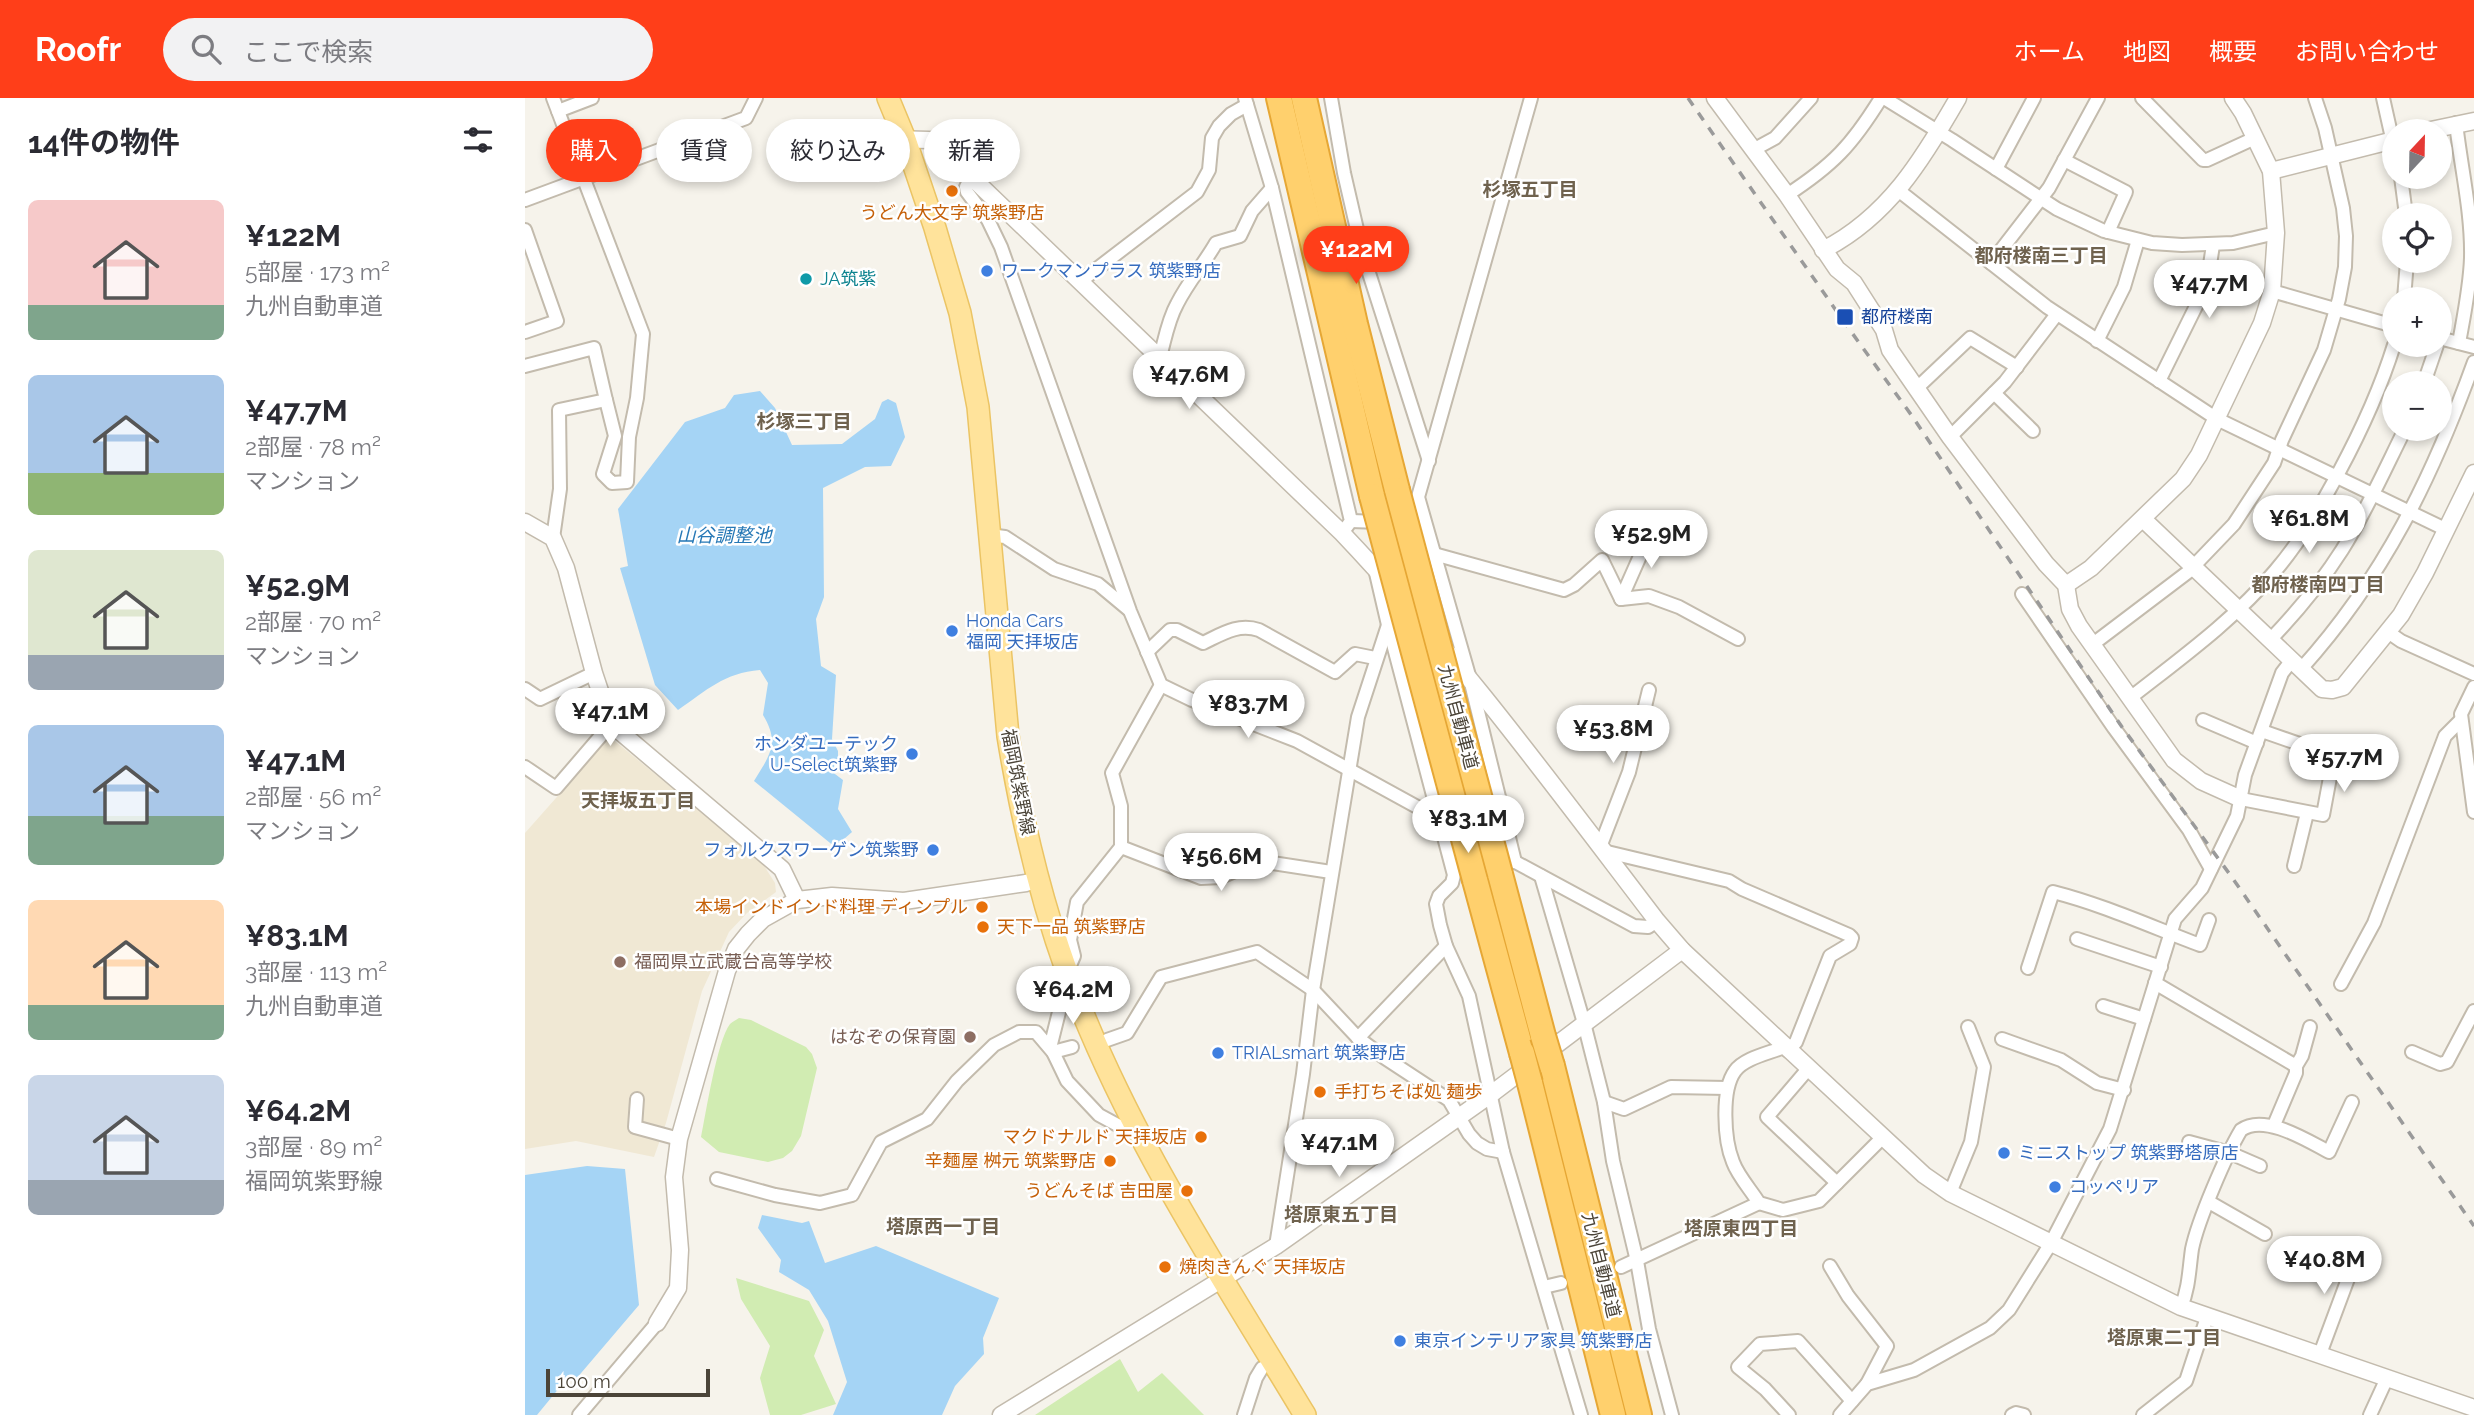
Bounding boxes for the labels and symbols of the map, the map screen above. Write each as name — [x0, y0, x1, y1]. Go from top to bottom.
north arrow — [2382, 119, 2452, 189]
district label: 杉塚五丁目 — [1482, 178, 1578, 200]
marker: うどん大文字 筑紫野店 — [944, 183, 960, 199]
place label: うどん大文字 筑紫野店 — [860, 202, 1044, 223]
pin: ¥122M — [1307, 226, 1405, 286]
district label: 都府楼南三丁目 — [1974, 244, 2108, 266]
place label: ワークマンプラス 筑紫野店 — [1001, 260, 1221, 281]
pin: ¥47.7M — [2152, 260, 2266, 320]
marker: ワークマンプラス 筑紫野店 — [979, 263, 995, 279]
place label: JA筑紫 — [820, 268, 877, 289]
marker: JA筑紫 — [798, 271, 814, 287]
place label: 都府楼南 — [1861, 306, 1933, 327]
marker: 都府楼南 — [1835, 307, 1855, 327]
pin: ¥47.6M — [1132, 352, 1246, 411]
district label: 杉塚三丁目 — [756, 410, 852, 432]
pin: ¥61.8M — [2252, 496, 2366, 555]
pin: ¥52.9M — [1594, 510, 1708, 570]
water label: 山谷調整池 — [676, 524, 773, 546]
district label: 都府楼南四丁目 — [2251, 573, 2385, 595]
place label: Honda Cars 福岡 天拝坂店 — [966, 610, 1079, 652]
marker: Honda Cars 福岡 天拝坂店 — [944, 623, 960, 639]
street label: 九州自動車道 — [1434, 662, 1483, 772]
pin: ¥83.7M — [1191, 680, 1305, 740]
pin: ¥47.1M — [553, 688, 667, 748]
pin: ¥53.8M — [1556, 706, 1670, 765]
street label: 福岡筑紫野線 — [998, 727, 1039, 837]
place label: ホンダユーテック U-Select筑紫野 — [754, 733, 898, 775]
pin: ¥57.7M — [2287, 734, 2401, 794]
marker: ホンダユーテック U-Select筑紫野 — [904, 746, 920, 762]
district label: 天拝坂五丁目 — [581, 789, 695, 811]
pin: ¥83.1M — [1411, 796, 1525, 855]
pin: ¥56.6M — [1164, 834, 1278, 893]
place label: フォルクスワーゲン筑紫野 — [704, 839, 919, 860]
marker: フォルクスワーゲン筑紫野 — [925, 842, 941, 858]
place label: 本場インドインド料理 ディンプル — [695, 896, 968, 917]
marker: 本場インドインド料理 ディンプル — [974, 899, 990, 915]
place label: 天下一品 筑紫野店 — [997, 916, 1146, 937]
marker: 天下一品 筑紫野店 — [975, 919, 991, 935]
place label: 福岡県立武蔵台高等学校 — [634, 951, 832, 972]
marker: 福岡県立武蔵台高等学校 — [612, 954, 628, 970]
pin: ¥64.2M — [1016, 967, 1130, 1026]
place label: はなぞの保育園 — [830, 1026, 956, 1047]
marker: はなぞの保育園 — [962, 1029, 978, 1045]
place label: TRIALsmart 筑紫野店 — [1232, 1042, 1406, 1063]
marker: TRIALsmart 筑紫野店 — [1210, 1045, 1226, 1061]
place label: 手打ちそば処 麺歩 — [1334, 1081, 1483, 1102]
marker: 手打ちそば処 麺歩 — [1312, 1084, 1328, 1100]
pin: ¥47.1M — [1282, 1119, 1396, 1179]
place label: マクドナルド 天拝坂店 — [1002, 1126, 1187, 1147]
marker: マクドナルド 天拝坂店 — [1193, 1129, 1209, 1145]
place label: ミニストップ 筑紫野塔原店 — [2018, 1142, 2239, 1163]
marker: ミニストップ 筑紫野塔原店 — [1996, 1145, 2012, 1161]
place label: 辛麺屋 桝元 筑紫野店 — [925, 1150, 1096, 1171]
marker: 辛麺屋 桝元 筑紫野店 — [1102, 1153, 1118, 1169]
place label: コッペリア — [2069, 1176, 2159, 1197]
marker: コッペリア — [2047, 1179, 2063, 1195]
place label: うどんそば 吉田屋 — [1024, 1180, 1173, 1201]
marker: うどんそば 吉田屋 — [1179, 1183, 1195, 1199]
district label: 塔原東五丁目 — [1284, 1203, 1398, 1225]
street label: 九州自動車道 — [1578, 1210, 1625, 1320]
district label: 塔原西一丁目 — [886, 1215, 1000, 1237]
district label: 塔原東四丁目 — [1684, 1217, 1798, 1239]
pin: ¥40.8M — [2267, 1236, 2381, 1296]
place label: 焼肉きんぐ 天拝坂店 — [1179, 1256, 1346, 1277]
marker: 焼肉きんぐ 天拝坂店 — [1157, 1259, 1173, 1275]
district label: 塔原東二丁目 — [2107, 1326, 2221, 1348]
place label: 東京インテリア家具 筑紫野店 — [1414, 1330, 1653, 1351]
marker: 東京インテリア家具 筑紫野店 — [1392, 1333, 1408, 1349]
scale bar — [546, 1366, 711, 1398]

